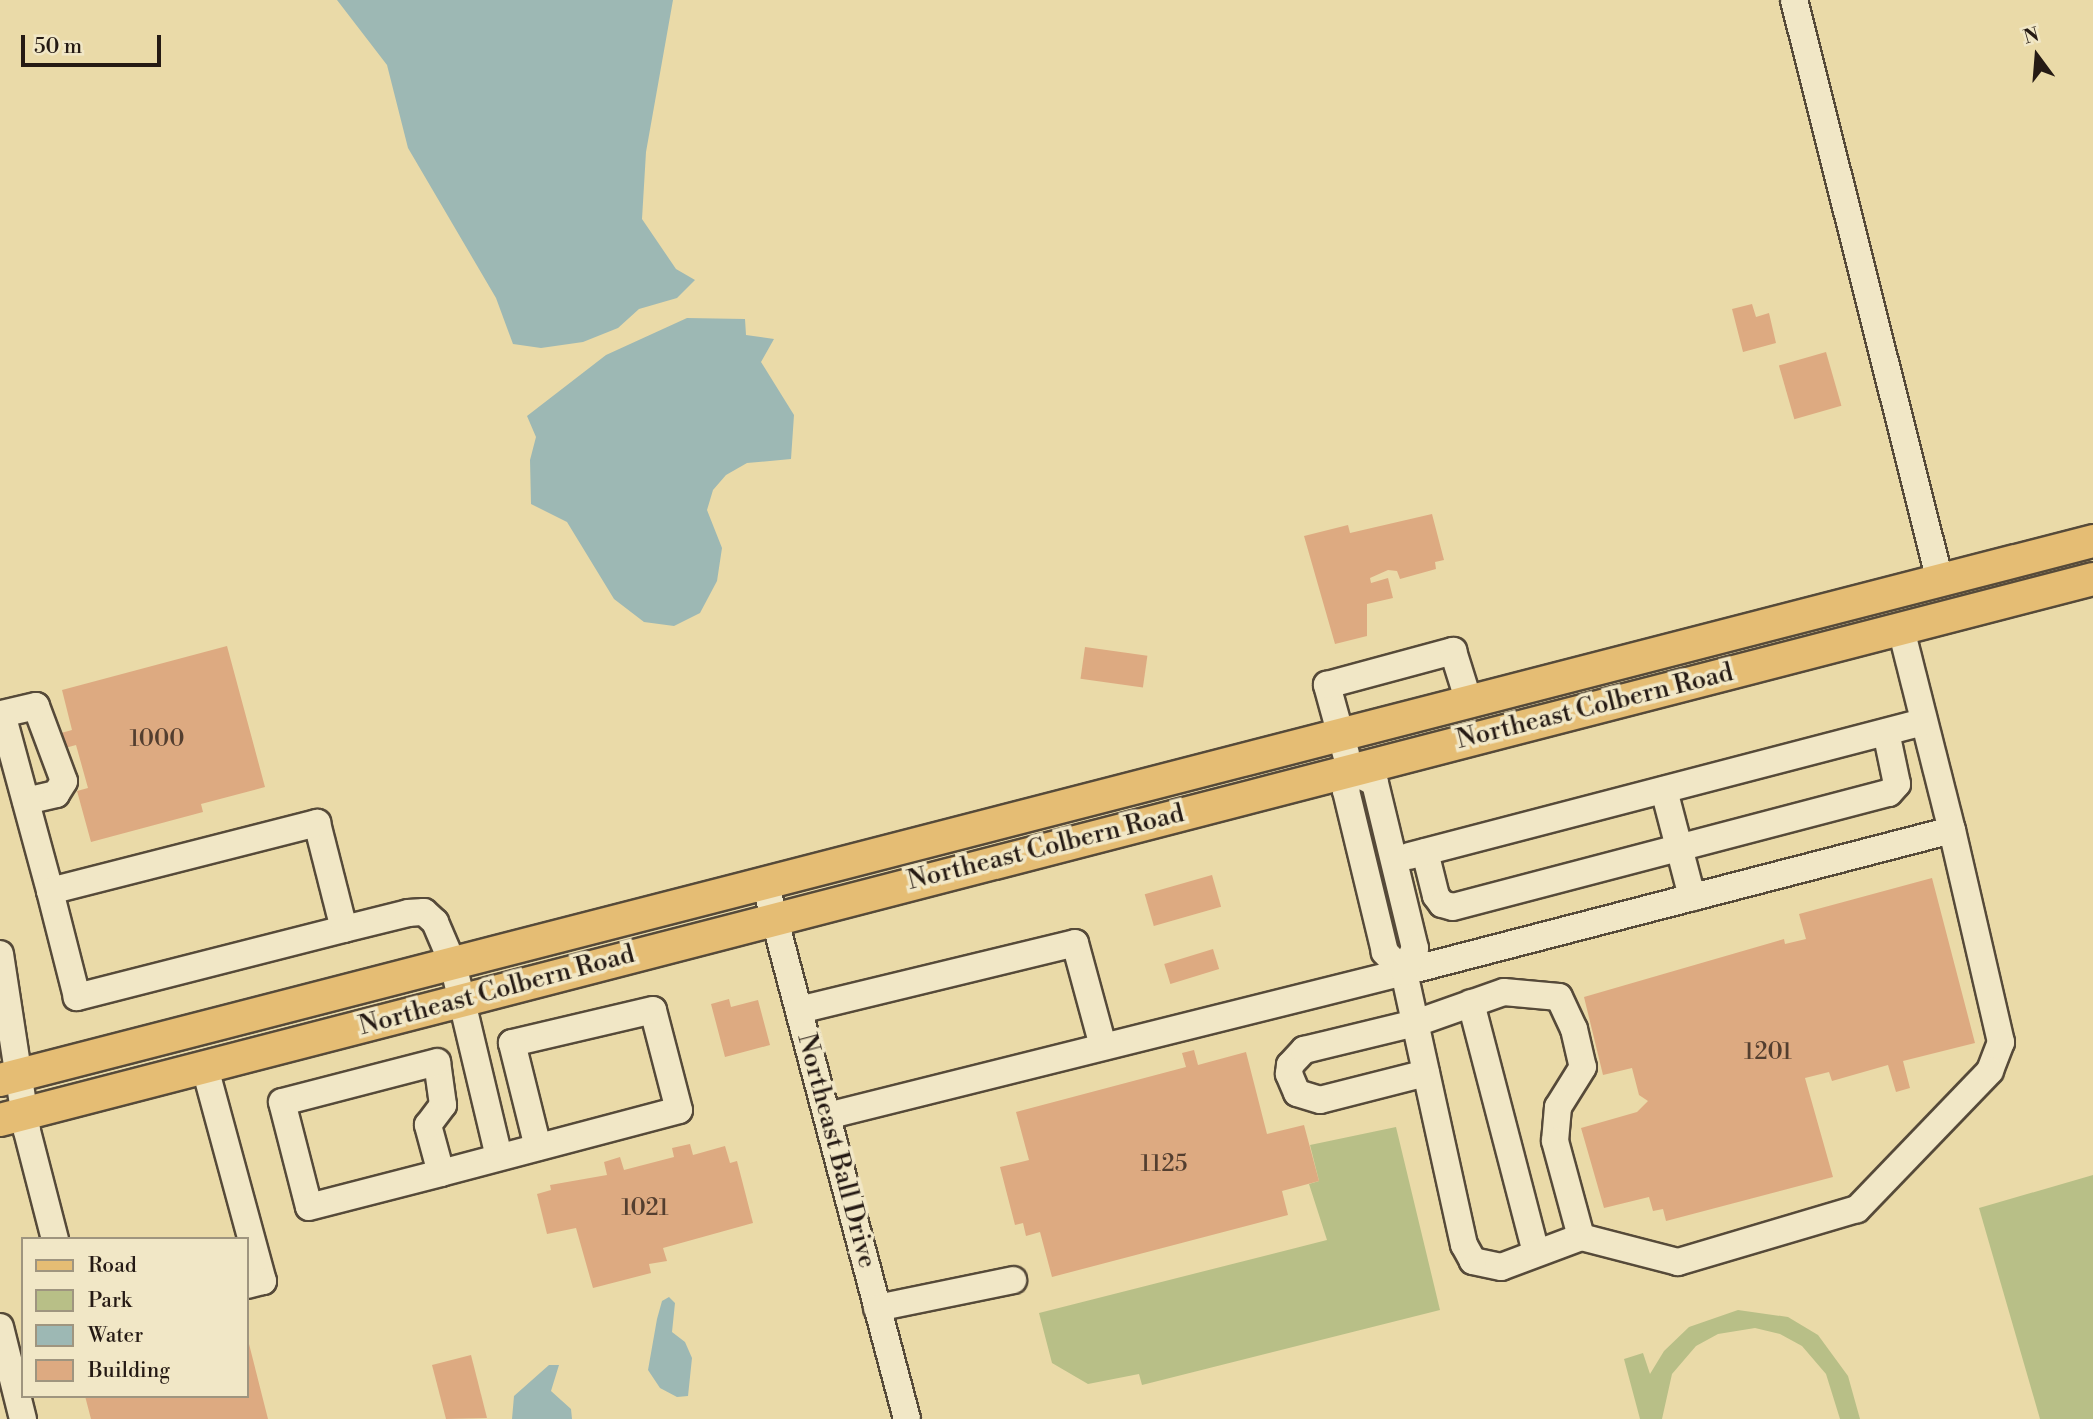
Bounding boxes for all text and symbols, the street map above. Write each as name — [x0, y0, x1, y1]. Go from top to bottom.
scale bar — [24, 21, 164, 65]
north arrow — [2002, 21, 2072, 91]
text: N — [2021, 22, 2042, 49]
text: 50 m — [34, 34, 82, 60]
street label: Northeast Colbern Road — [1453, 658, 1737, 756]
house number: 1000 — [130, 725, 184, 753]
street label: Northeast Colbern Road — [904, 799, 1188, 897]
street label: Northeast Colbern Road — [356, 939, 638, 1043]
street label: Northeast Ball Drive — [790, 1030, 882, 1272]
house number: 1201 — [1744, 1038, 1792, 1066]
house number: 1125 — [1141, 1150, 1187, 1178]
house number: 1021 — [621, 1194, 669, 1222]
legend — [21, 1237, 248, 1398]
text: Road — [88, 1253, 137, 1279]
text: Park — [88, 1288, 132, 1314]
text: Water — [88, 1323, 143, 1349]
text: Building — [88, 1358, 170, 1384]

